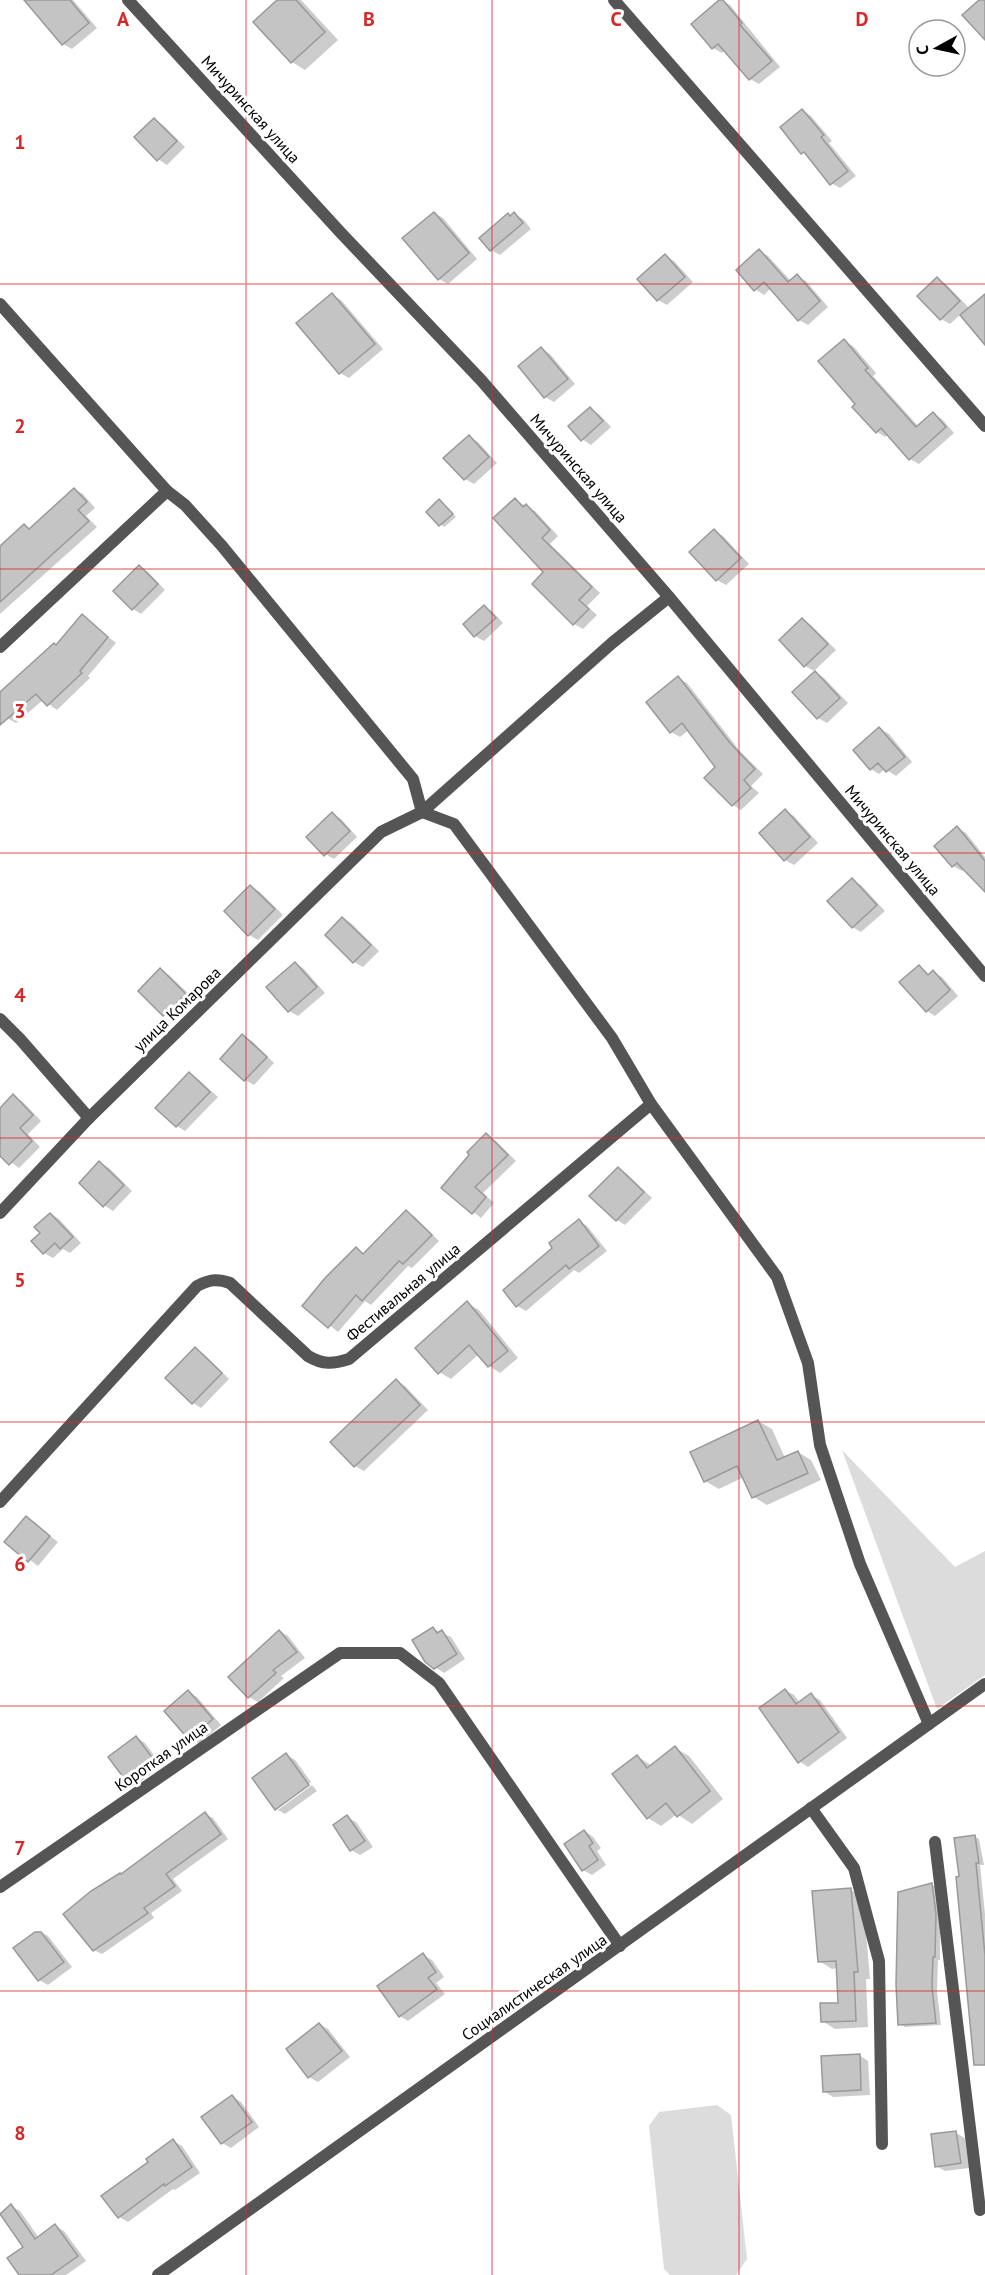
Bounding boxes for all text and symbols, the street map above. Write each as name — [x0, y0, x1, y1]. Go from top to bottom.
text: A — [117, 6, 130, 32]
text: B — [363, 6, 375, 32]
text: C — [610, 6, 622, 32]
text: D — [856, 6, 869, 32]
north arrow — [907, 18, 967, 78]
text: С — [912, 44, 933, 56]
street label: Мичуринская улица — [197, 51, 305, 167]
text: 1 — [14, 129, 26, 155]
street label: Мичуринская улица — [526, 409, 632, 527]
text: 2 — [14, 413, 26, 439]
text: 3 — [14, 698, 26, 724]
street label: Мичуринская улица — [841, 781, 945, 899]
street label: улица Комарова — [129, 962, 225, 1056]
text: 4 — [14, 982, 26, 1008]
street label: Фестивальная улица — [342, 1238, 464, 1346]
text: 5 — [14, 1267, 26, 1293]
text: 6 — [14, 1551, 26, 1577]
street label: Короткая улица — [111, 1717, 211, 1795]
text: 7 — [14, 1835, 26, 1861]
street label: Социалистическая улица — [458, 1929, 610, 2045]
text: 8 — [14, 2120, 26, 2146]

